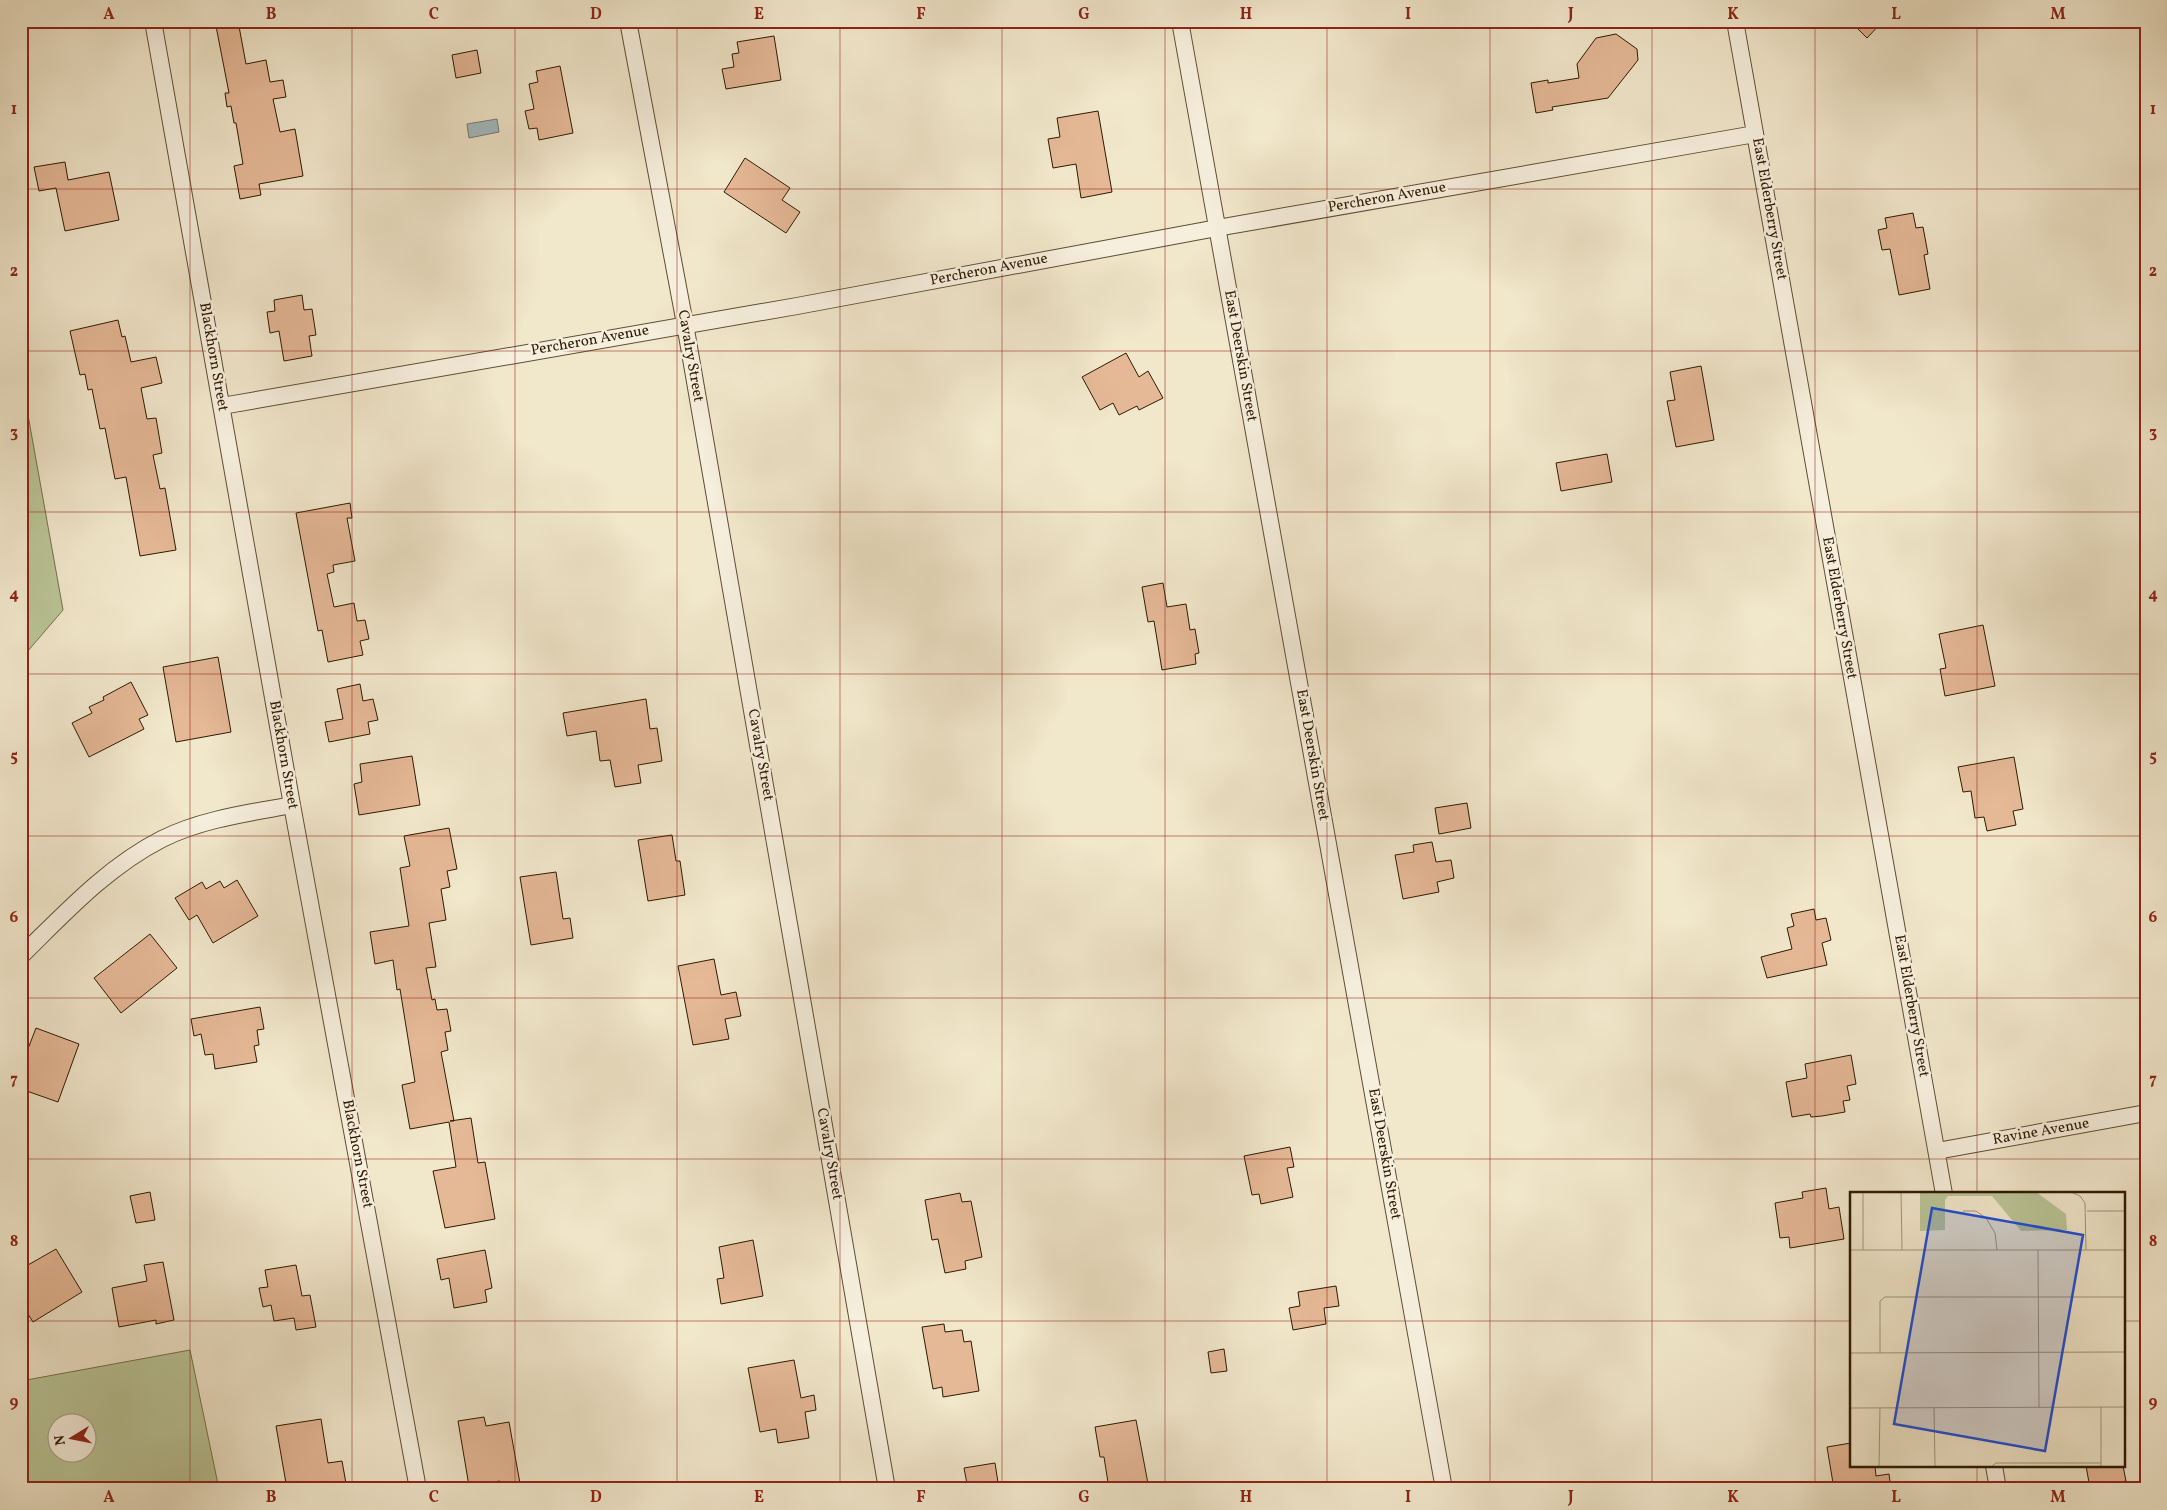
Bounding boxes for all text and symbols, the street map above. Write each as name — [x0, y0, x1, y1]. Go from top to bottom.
text: A — [103, 4, 115, 26]
text: B — [266, 4, 277, 26]
text: C — [429, 4, 439, 26]
text: D — [590, 4, 602, 26]
text: E — [754, 4, 764, 26]
text: F — [916, 4, 926, 26]
text: G — [1078, 4, 1090, 26]
text: H — [1240, 4, 1252, 26]
text: I — [1405, 4, 1411, 26]
text: J — [1567, 4, 1574, 26]
text: K — [1727, 4, 1739, 26]
text: L — [1891, 4, 1901, 26]
text: M — [2050, 4, 2066, 26]
text: 1 — [11, 99, 17, 121]
text: 1 — [2150, 99, 2156, 121]
street label: East Elderberry Street — [1746, 136, 1792, 282]
street label: Percheron Avenue — [1326, 177, 1448, 219]
street label: Percheron Avenue — [928, 248, 1050, 292]
text: 2 — [10, 261, 18, 283]
text: 2 — [2149, 261, 2157, 283]
street label: East Deerskin Street — [1218, 289, 1262, 423]
street label: Blackhorn Street — [193, 301, 233, 413]
street label: Cavalry Street — [672, 308, 708, 404]
street label: Percheron Avenue — [529, 320, 651, 362]
text: 3 — [10, 422, 18, 444]
text: 3 — [2149, 422, 2157, 444]
street label: East Elderberry Street — [1816, 535, 1862, 681]
text: 4 — [9, 584, 19, 606]
text: 4 — [2148, 584, 2158, 606]
street label: East Deerskin Street — [1290, 688, 1334, 822]
street label: Blackhorn Street — [263, 699, 303, 811]
street label: Cavalry Street — [742, 707, 778, 803]
text: 5 — [10, 746, 18, 768]
text: 5 — [2149, 746, 2157, 768]
text: 6 — [10, 907, 19, 929]
text: 6 — [2149, 907, 2158, 929]
street label: East Elderberry Street — [1888, 933, 1934, 1079]
text: 7 — [10, 1069, 18, 1091]
text: 7 — [2149, 1069, 2157, 1091]
street label: East Deerskin Street — [1362, 1087, 1406, 1221]
street label: Blackhorn Street — [336, 1098, 378, 1210]
street label: Cavalry Street — [811, 1106, 847, 1202]
street label: Ravine Avenue — [1991, 1113, 2091, 1151]
inset map — [1850, 1192, 2124, 1468]
text: 8 — [10, 1231, 18, 1253]
text: 8 — [2149, 1231, 2157, 1253]
text: 9 — [10, 1392, 19, 1414]
text: 9 — [2149, 1392, 2158, 1414]
north arrow — [48, 1412, 98, 1462]
text: N — [50, 1433, 71, 1447]
text: A — [103, 1487, 115, 1509]
text: B — [266, 1487, 277, 1509]
text: C — [429, 1487, 439, 1509]
text: D — [590, 1487, 602, 1509]
text: E — [754, 1487, 764, 1509]
text: F — [916, 1487, 926, 1509]
text: G — [1078, 1487, 1090, 1509]
text: H — [1240, 1487, 1252, 1509]
text: I — [1405, 1487, 1411, 1509]
text: J — [1567, 1487, 1574, 1509]
text: K — [1727, 1487, 1739, 1509]
text: L — [1891, 1487, 1901, 1509]
text: M — [2050, 1487, 2066, 1509]

